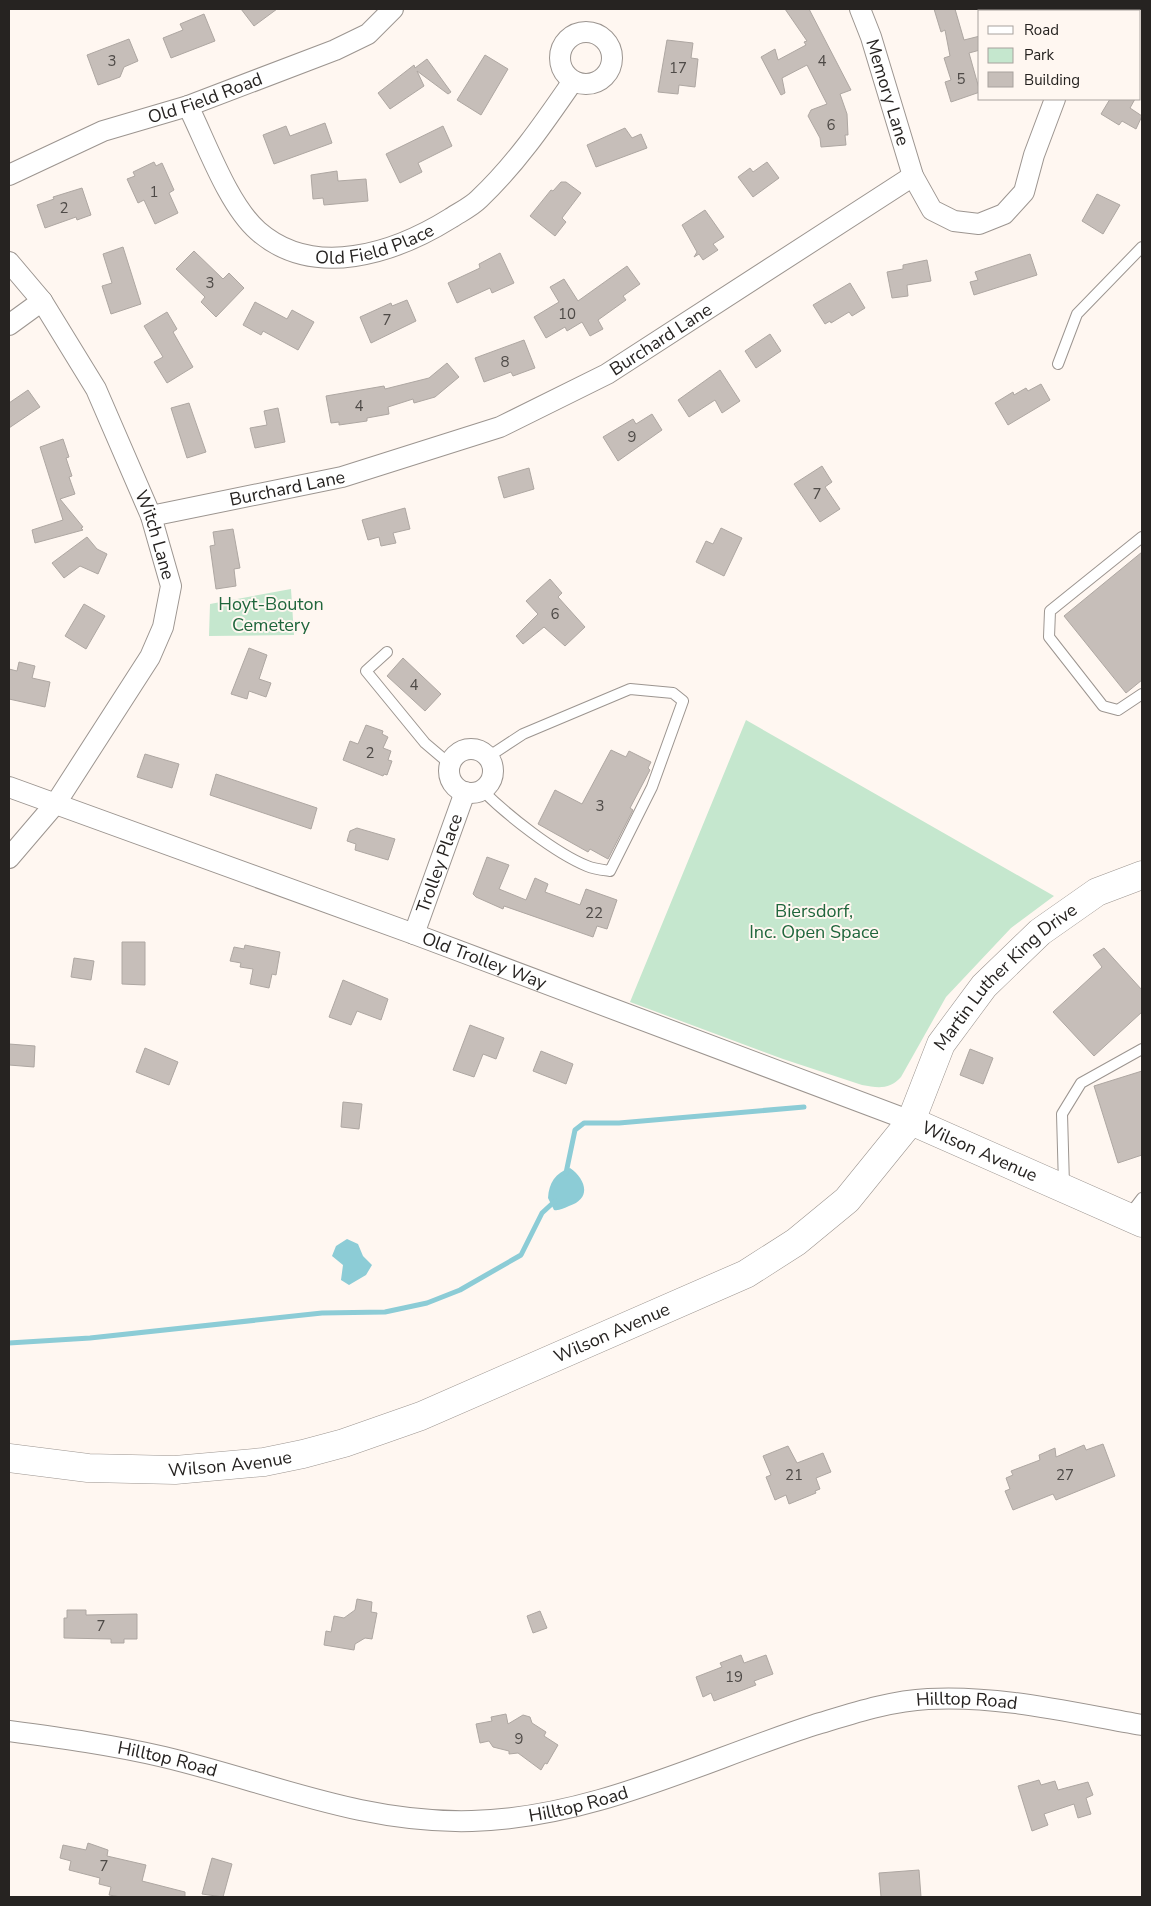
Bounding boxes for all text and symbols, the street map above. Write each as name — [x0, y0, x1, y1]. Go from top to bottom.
legend — [978, 10, 1141, 100]
text: Road — [1024, 20, 1059, 40]
street label: Memory Lane — [860, 36, 915, 149]
text: Park — [1024, 45, 1054, 65]
house number: 3 — [107, 51, 117, 71]
house number: 4 — [817, 51, 827, 71]
house number: 17 — [669, 58, 687, 78]
street label: Old Field Road — [145, 67, 266, 129]
house number: 5 — [956, 69, 966, 89]
text: Building — [1024, 70, 1080, 90]
house number: 6 — [826, 115, 836, 135]
house number: 1 — [149, 182, 159, 202]
house number: 2 — [59, 198, 69, 218]
street label: Old Field Place — [314, 218, 438, 270]
house number: 3 — [205, 273, 215, 293]
street label: Burchard Lane — [605, 297, 716, 381]
house number: 10 — [558, 304, 576, 324]
house number: 7 — [382, 310, 392, 330]
house number: 8 — [500, 352, 510, 372]
house number: 4 — [354, 396, 364, 416]
house number: 9 — [627, 427, 637, 447]
street label: Burchard Lane — [227, 465, 347, 512]
house number: 7 — [812, 484, 822, 504]
street label: Witch Lane — [129, 486, 181, 582]
park label: Hoyt-Bouton Cemetery — [218, 592, 324, 637]
house number: 6 — [550, 604, 560, 624]
house number: 4 — [409, 675, 419, 695]
house number: 2 — [365, 743, 375, 763]
house number: 3 — [595, 796, 605, 816]
street label: Trolley Place — [411, 811, 468, 916]
street label: Martin Luther King Drive — [928, 898, 1082, 1055]
park label: Biersdorf, Inc. Open Space — [749, 899, 879, 944]
house number: 22 — [585, 903, 603, 923]
street label: Old Trolley Way — [419, 926, 551, 995]
street label: Wilson Avenue — [918, 1115, 1041, 1187]
street label: Wilson Avenue — [550, 1297, 673, 1369]
street label: Wilson Avenue — [167, 1445, 294, 1483]
house number: 21 — [785, 1465, 803, 1485]
house number: 27 — [1056, 1465, 1074, 1485]
house number: 7 — [96, 1616, 106, 1636]
house number: 19 — [725, 1667, 743, 1687]
street label: Hilltop Road — [915, 1686, 1019, 1715]
house number: 9 — [514, 1729, 524, 1749]
street label: Hilltop Road — [116, 1736, 220, 1783]
street label: Hilltop Road — [527, 1780, 631, 1828]
house number: 7 — [99, 1856, 109, 1876]

